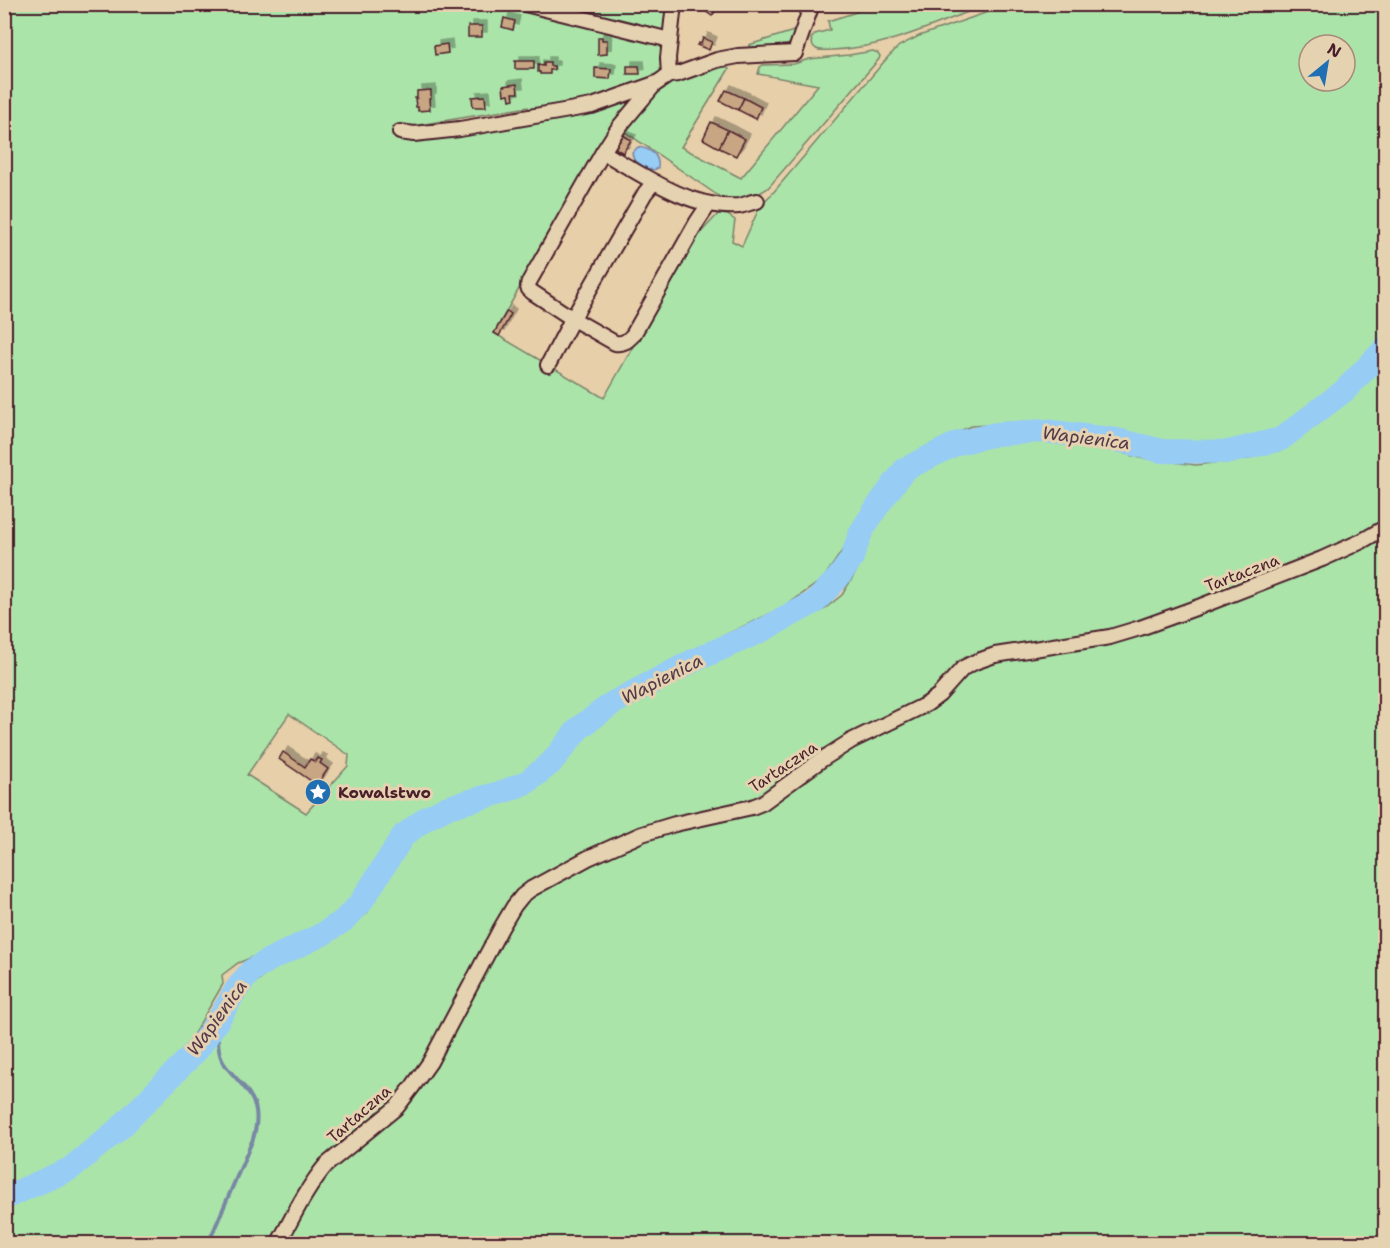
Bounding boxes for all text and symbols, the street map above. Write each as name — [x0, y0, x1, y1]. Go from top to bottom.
north arrow — [1297, 33, 1357, 93]
text: N — [1324, 38, 1345, 63]
water label: Wapienica — [1041, 421, 1131, 455]
street label: Tartaczna — [1202, 549, 1282, 597]
water label: Wapienica — [617, 648, 707, 710]
street label: Tartaczna — [745, 736, 821, 798]
place icon: Kowalstwo — [303, 777, 333, 807]
place label: Kowalstwo — [338, 782, 431, 803]
water label: Wapienica — [181, 975, 253, 1061]
street label: Tartaczna — [323, 1080, 395, 1148]

